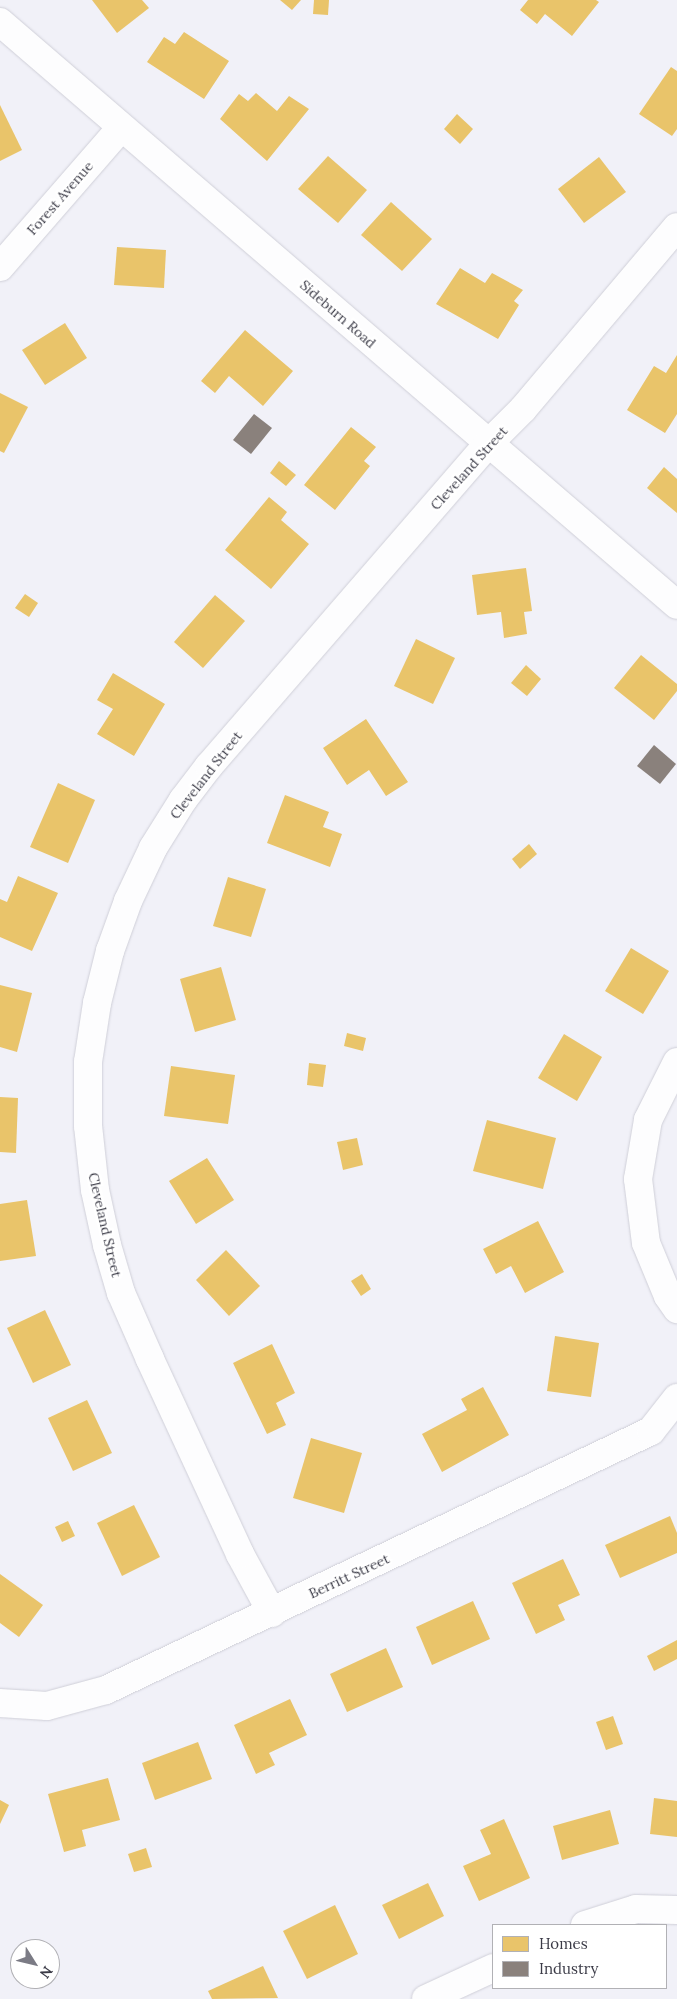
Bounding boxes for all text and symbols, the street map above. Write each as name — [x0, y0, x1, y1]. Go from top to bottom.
street label: Forest Avenue — [23, 158, 97, 238]
street label: Sideburn Road — [297, 277, 379, 351]
street label: Cleveland Street — [427, 423, 511, 513]
street label: Cleveland Street — [166, 728, 246, 822]
street label: Cleveland Street — [85, 1171, 125, 1279]
street label: Berritt Street — [306, 1550, 392, 1602]
legend — [492, 1924, 667, 1989]
text: Homes — [539, 1934, 588, 1953]
north arrow — [10, 1939, 60, 1989]
text: Industry — [539, 1959, 598, 1978]
text: N — [36, 1963, 57, 1982]

